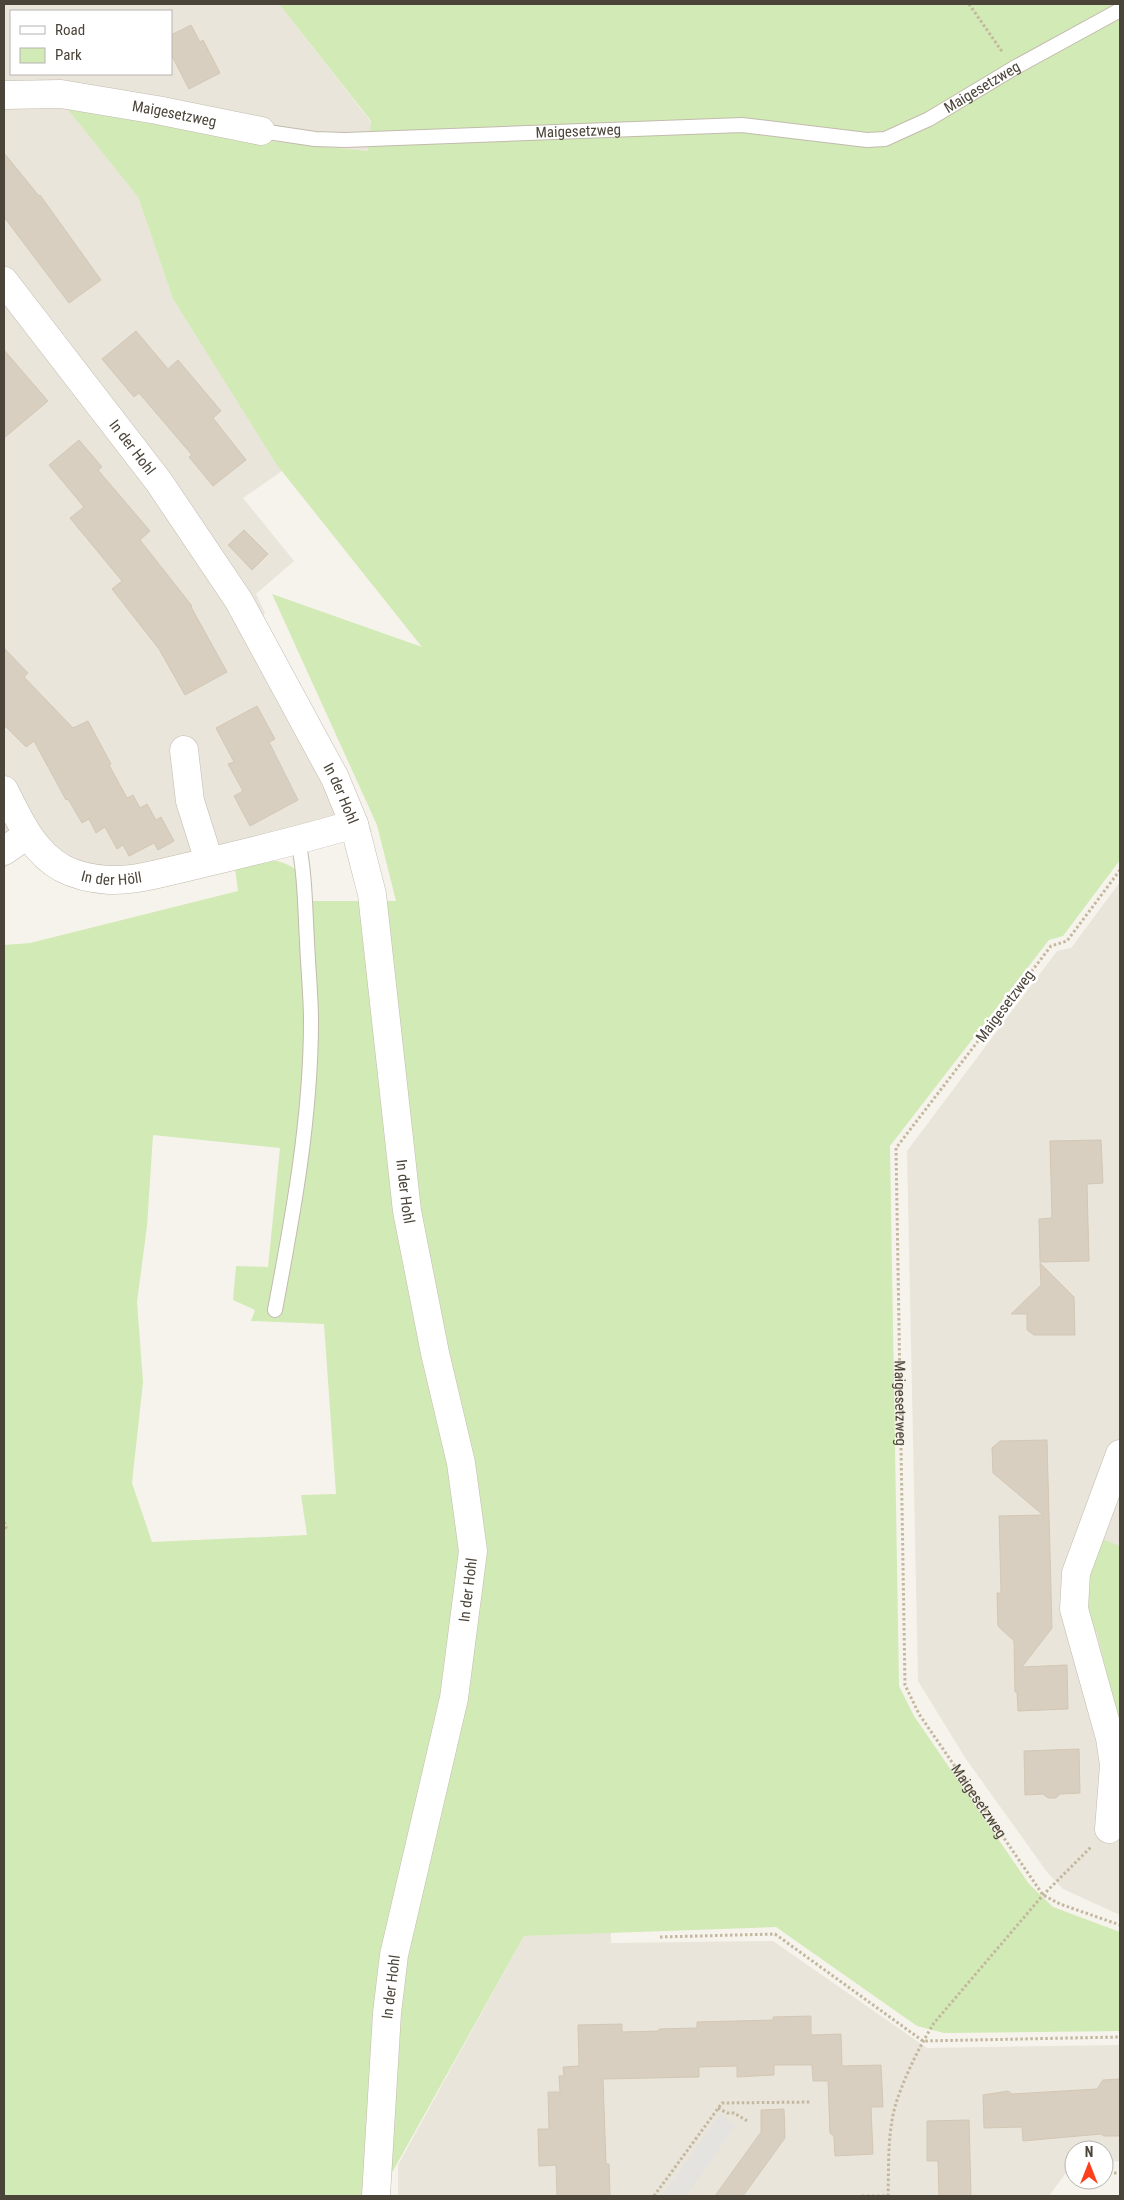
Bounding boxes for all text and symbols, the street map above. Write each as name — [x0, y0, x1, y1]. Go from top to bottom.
legend — [10, 10, 172, 75]
text: Road — [55, 21, 85, 39]
text: Park — [55, 46, 82, 64]
street label: Maigesetzweg — [941, 57, 1023, 117]
street label: Maigesetzweg — [131, 97, 218, 131]
street label: Maigesetzweg — [535, 121, 621, 142]
street label: In der Hohl — [105, 416, 159, 478]
street label: In der Hohl — [320, 760, 362, 826]
street label: In der Höll — [79, 867, 143, 889]
street label: Maigesetzweg — [972, 966, 1038, 1046]
street label: In der Hohl — [392, 1159, 418, 1225]
street label: Maigesetzweg — [891, 1360, 910, 1446]
street label: In der Hohl — [455, 1557, 481, 1623]
street label: Maigesetzweg — [947, 1761, 1010, 1842]
street label: In der Hohl — [378, 1954, 404, 2020]
north arrow — [1064, 2140, 1114, 2190]
text: N — [1085, 2144, 1093, 2160]

